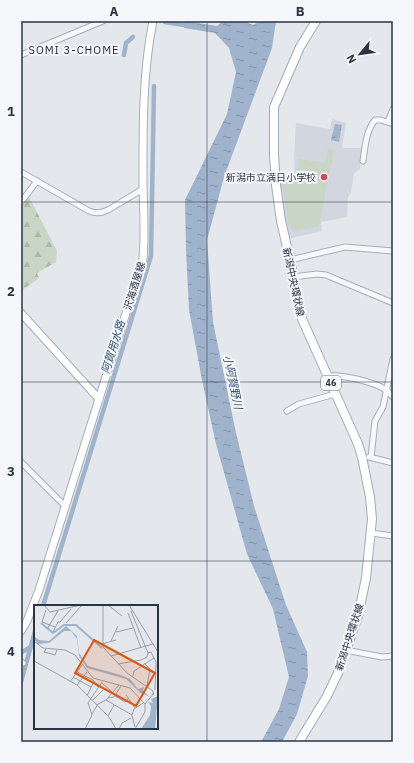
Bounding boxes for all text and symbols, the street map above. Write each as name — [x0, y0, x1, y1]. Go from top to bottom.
text: A — [110, 3, 119, 20]
text: B — [296, 3, 305, 20]
north arrow — [340, 34, 380, 74]
district label: SOMI 3-CHOME — [28, 43, 120, 57]
text: N — [343, 52, 359, 66]
text: 1 — [7, 103, 15, 120]
place label: 新潟市立満日小学校 — [226, 171, 316, 184]
marker: 新潟市立満日小学校 — [319, 172, 329, 182]
street label: 新潟中央環状線 — [280, 247, 307, 318]
street label: 沢海酒屋線 — [121, 260, 148, 312]
text: 2 — [7, 283, 15, 300]
water label: 阿賀用水路 — [98, 318, 128, 375]
water label: 小阿賀野川 — [220, 354, 246, 411]
road number: 46 — [321, 376, 341, 390]
text: 3 — [7, 463, 15, 480]
street label: 新潟中央環状線 — [332, 602, 366, 672]
inset map — [34, 605, 158, 729]
text: 4 — [7, 643, 15, 660]

